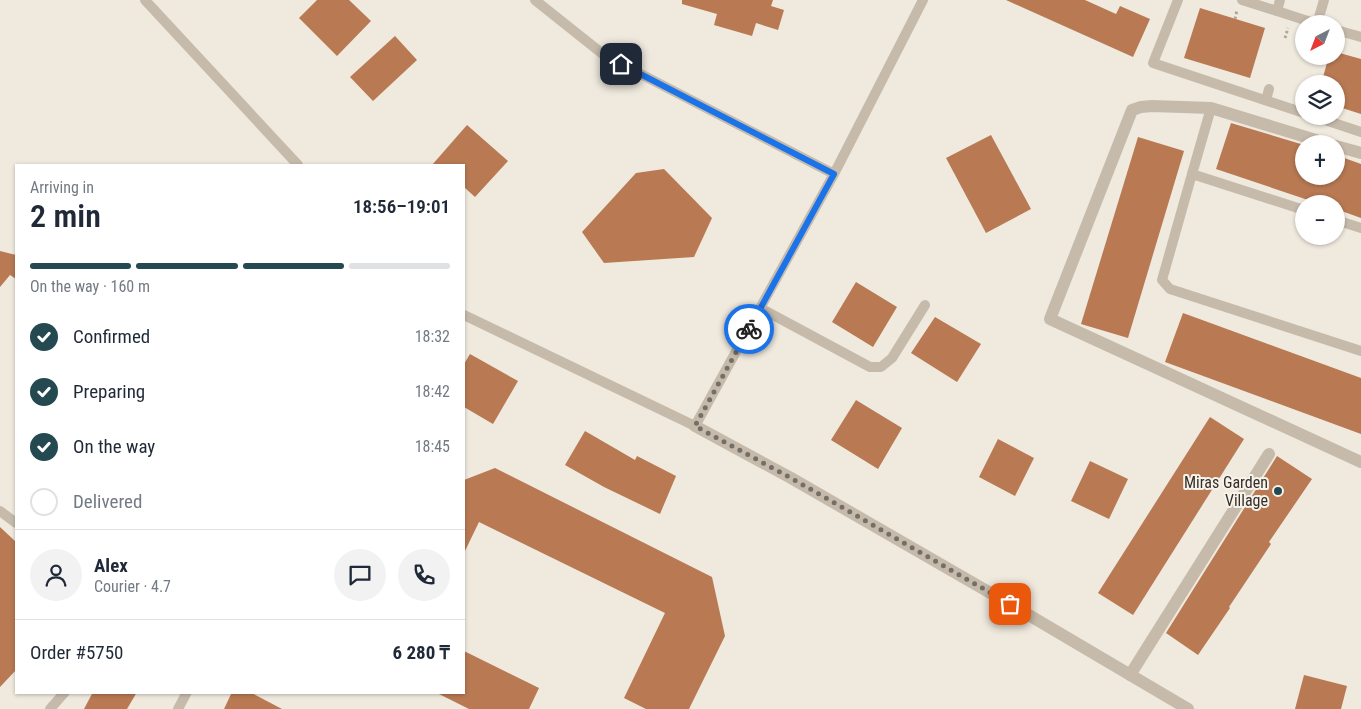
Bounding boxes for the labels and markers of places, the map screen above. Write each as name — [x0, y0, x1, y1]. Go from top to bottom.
pin — [600, 43, 642, 85]
place label: Miras Garden Village — [1184, 473, 1268, 510]
marker: Miras Garden Village — [1272, 485, 1284, 497]
pin — [989, 583, 1031, 625]

